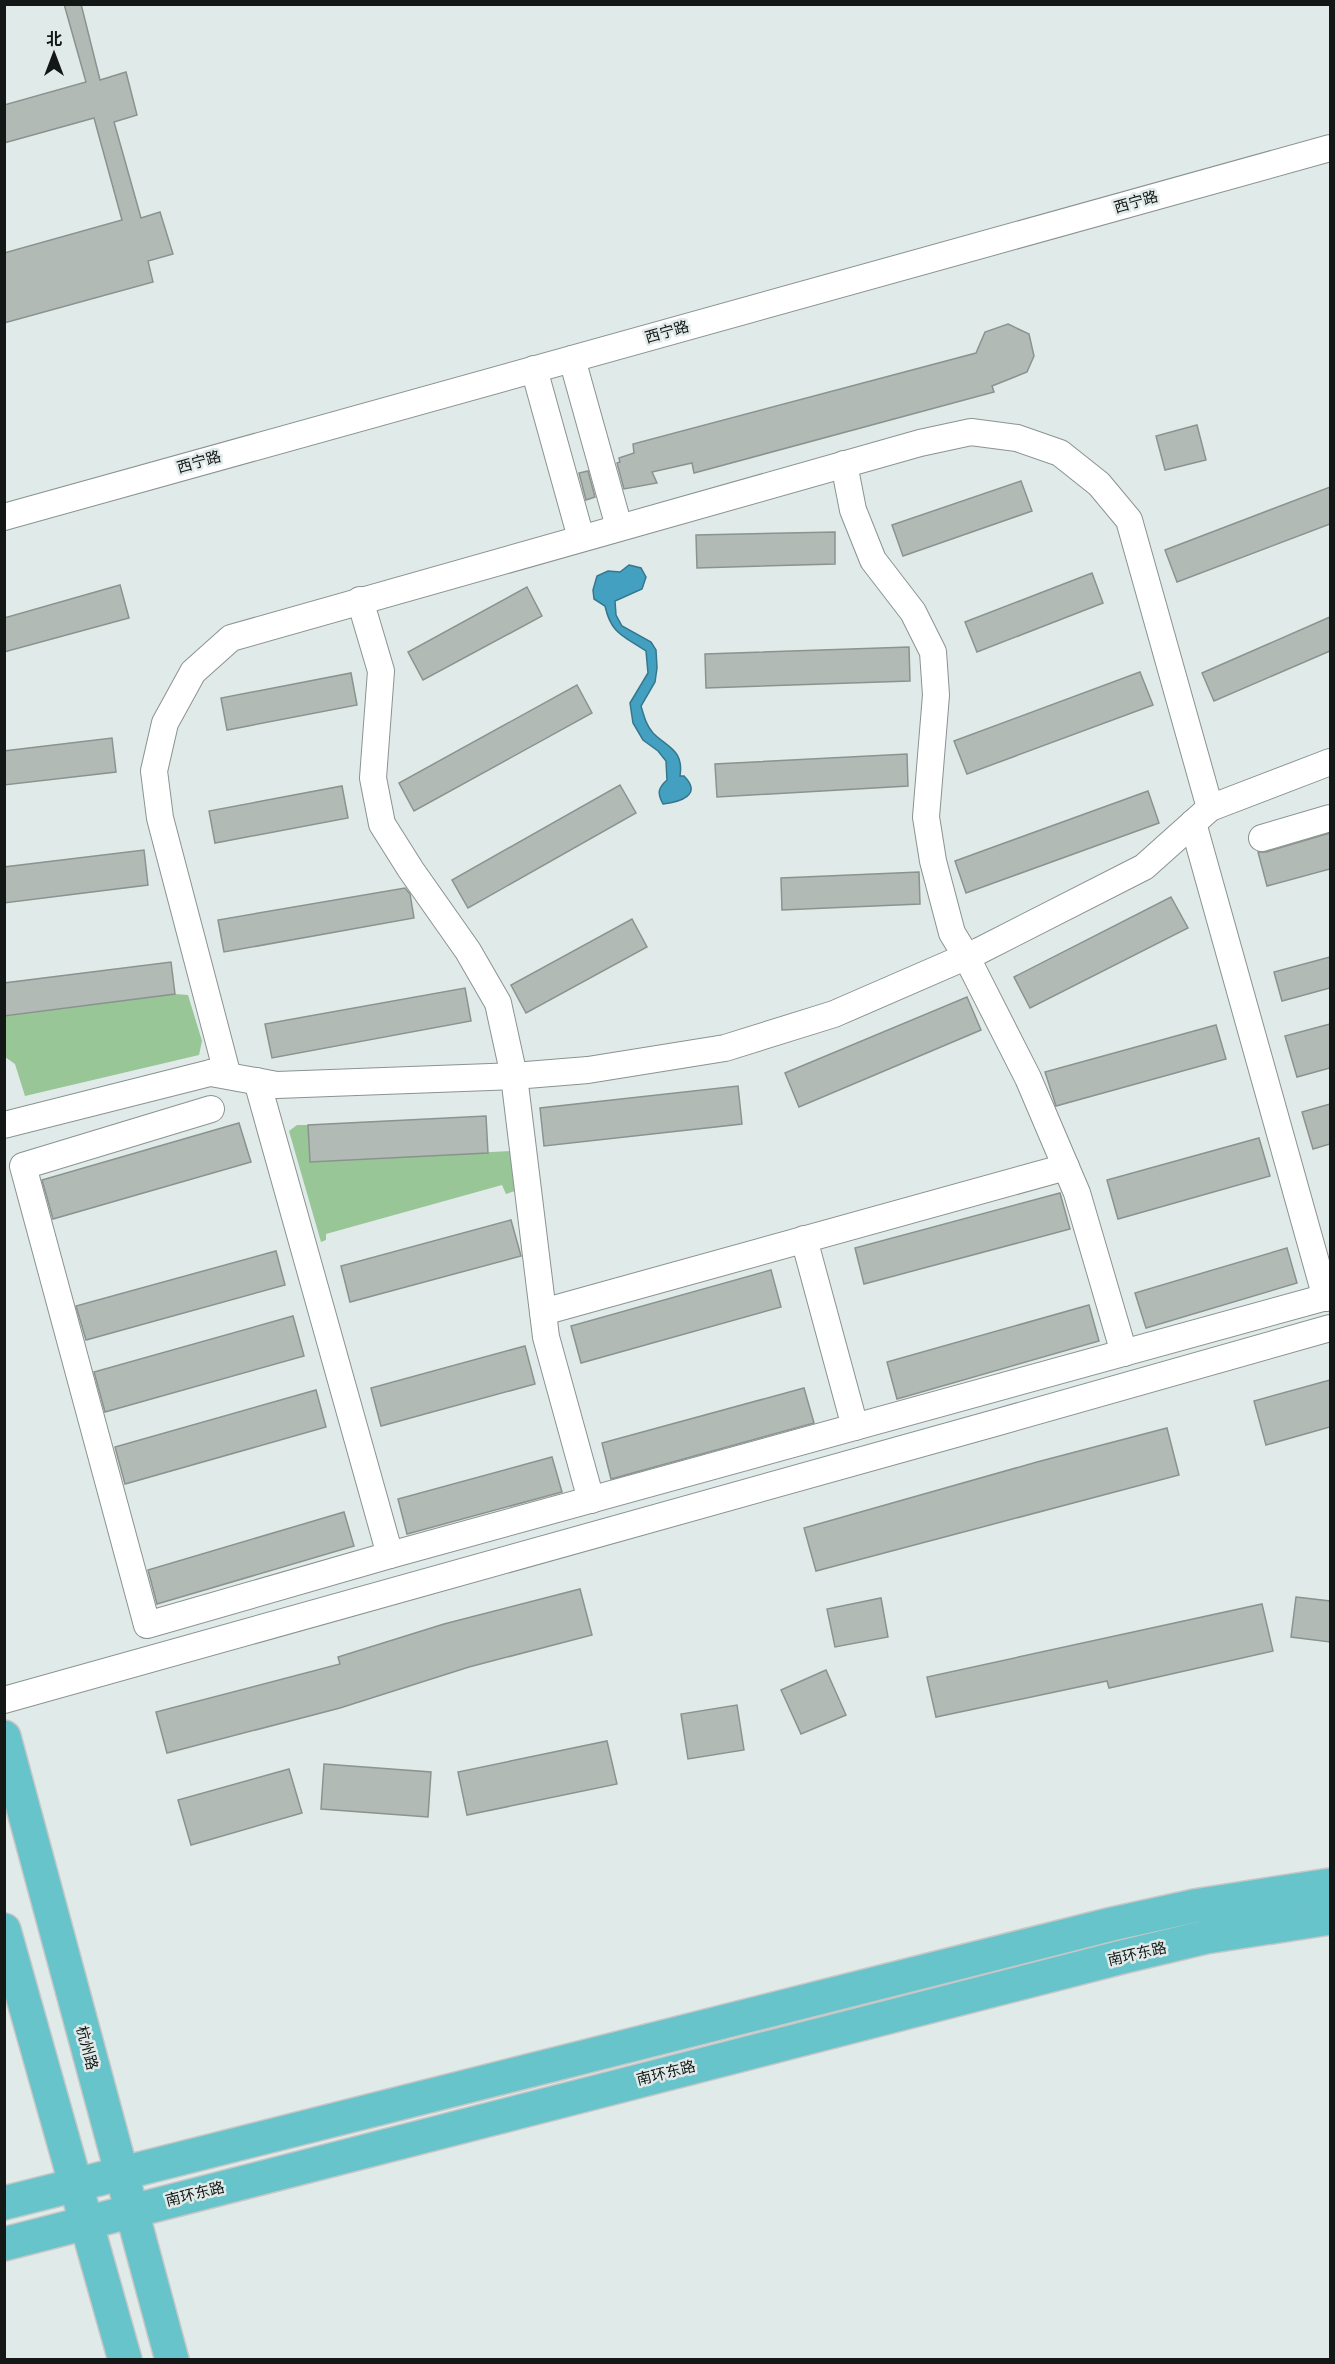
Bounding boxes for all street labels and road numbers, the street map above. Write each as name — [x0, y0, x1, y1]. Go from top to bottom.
street label: 西宁路 — [1112, 186, 1160, 217]
street label: 西宁路 — [643, 316, 691, 347]
street label: 西宁路 — [175, 446, 223, 477]
street label: 南环东路 — [1106, 1938, 1168, 1970]
street label: 杭州路 — [72, 2024, 102, 2072]
street label: 南环东路 — [634, 2056, 697, 2089]
street label: 南环东路 — [163, 2177, 226, 2210]

